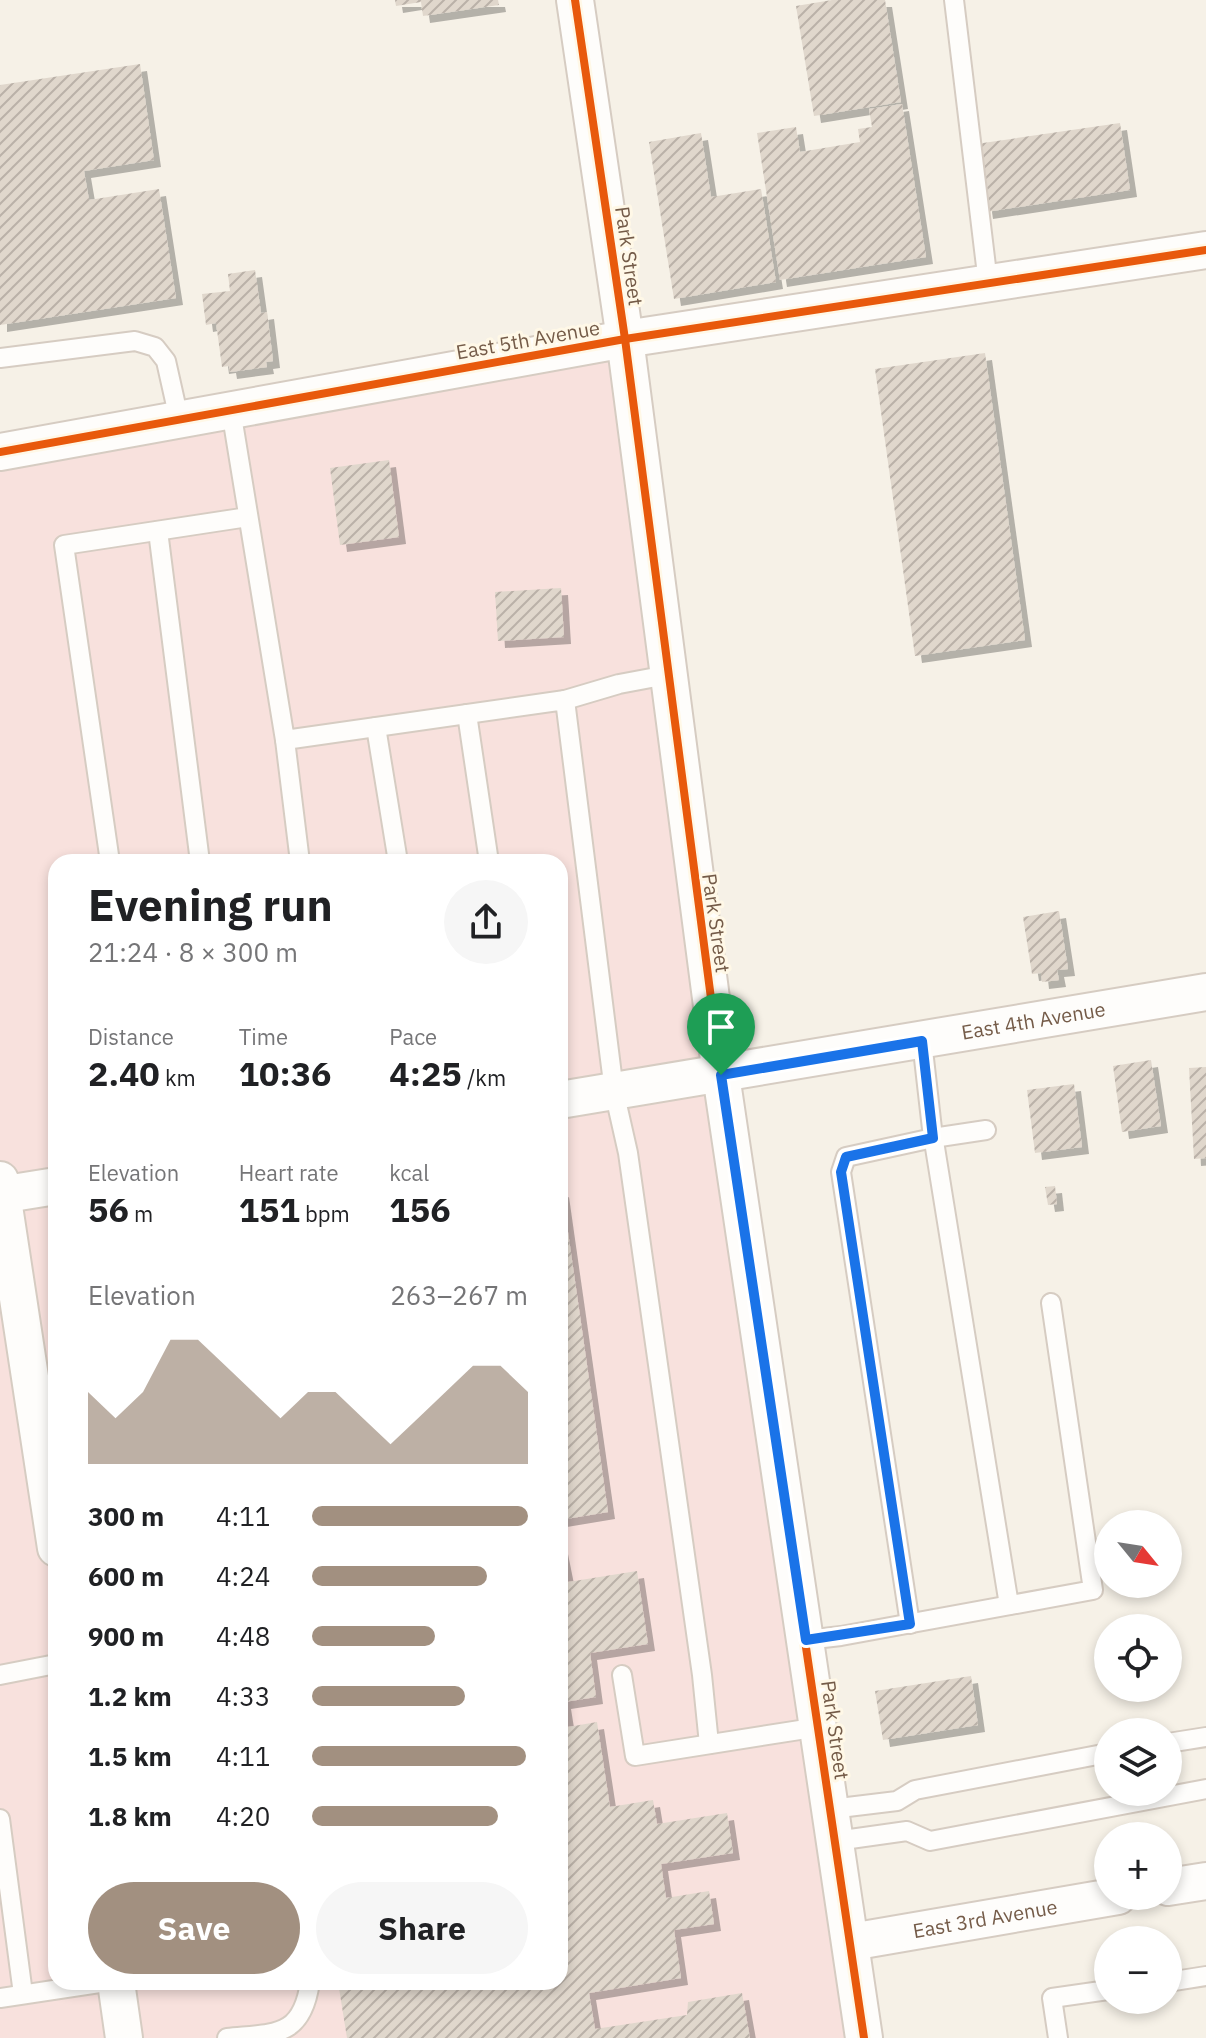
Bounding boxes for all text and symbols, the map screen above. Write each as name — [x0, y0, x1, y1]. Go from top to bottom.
street label: Park Street — [609, 205, 650, 307]
street label: East 5th Avenue — [454, 314, 602, 365]
street label: Park Street — [696, 872, 737, 974]
text: Evening run — [88, 876, 333, 933]
button: share — [444, 880, 528, 964]
text: 21:24 · 8 × 300 m — [88, 935, 298, 969]
pin — [687, 993, 755, 1075]
street label: East 4th Avenue — [959, 995, 1107, 1046]
icon: arrive — [699, 1005, 743, 1049]
text: Distance — [88, 1022, 174, 1051]
text: Time — [239, 1022, 288, 1051]
text: Pace — [389, 1022, 437, 1051]
text: 2.40 — [88, 1051, 160, 1095]
text: 10:36 — [239, 1051, 331, 1095]
text: 4:25 — [389, 1051, 462, 1095]
text: km — [160, 1063, 196, 1092]
text: /km — [462, 1063, 506, 1092]
text: Elevation — [88, 1158, 179, 1187]
text: Heart rate — [239, 1158, 339, 1187]
text: kcal — [389, 1158, 429, 1187]
text: 56 — [88, 1187, 129, 1231]
text: 151 — [239, 1187, 300, 1231]
text: 156 — [389, 1187, 451, 1231]
text: m — [129, 1199, 153, 1228]
text: bpm — [300, 1199, 350, 1228]
text: Elevation — [88, 1278, 196, 1312]
text: 263–267 m — [390, 1278, 528, 1312]
text: 300 m — [88, 1499, 164, 1533]
text: 4:11 — [216, 1499, 270, 1533]
north arrow — [1094, 1510, 1182, 1598]
map controls — [1094, 1510, 1182, 2014]
text: 600 m — [88, 1559, 164, 1593]
text: 4:24 — [216, 1559, 270, 1593]
button: locate — [1094, 1614, 1182, 1702]
text: 900 m — [88, 1619, 164, 1653]
text: 4:48 — [216, 1619, 270, 1653]
text: 1.2 km — [88, 1679, 172, 1713]
text: 4:33 — [216, 1679, 270, 1713]
street label: Park Street — [815, 1679, 856, 1781]
button: layers — [1094, 1718, 1182, 1806]
text: 1.5 km — [88, 1739, 172, 1773]
text: 4:11 — [216, 1739, 270, 1773]
text: 1.8 km — [88, 1799, 172, 1833]
text: 4:20 — [216, 1799, 270, 1833]
button: + — [1094, 1822, 1182, 1910]
button: Save — [88, 1882, 300, 1974]
button: Share — [316, 1882, 528, 1974]
street label: East 3rd Avenue — [911, 1893, 1059, 1944]
button: − — [1094, 1926, 1182, 2014]

